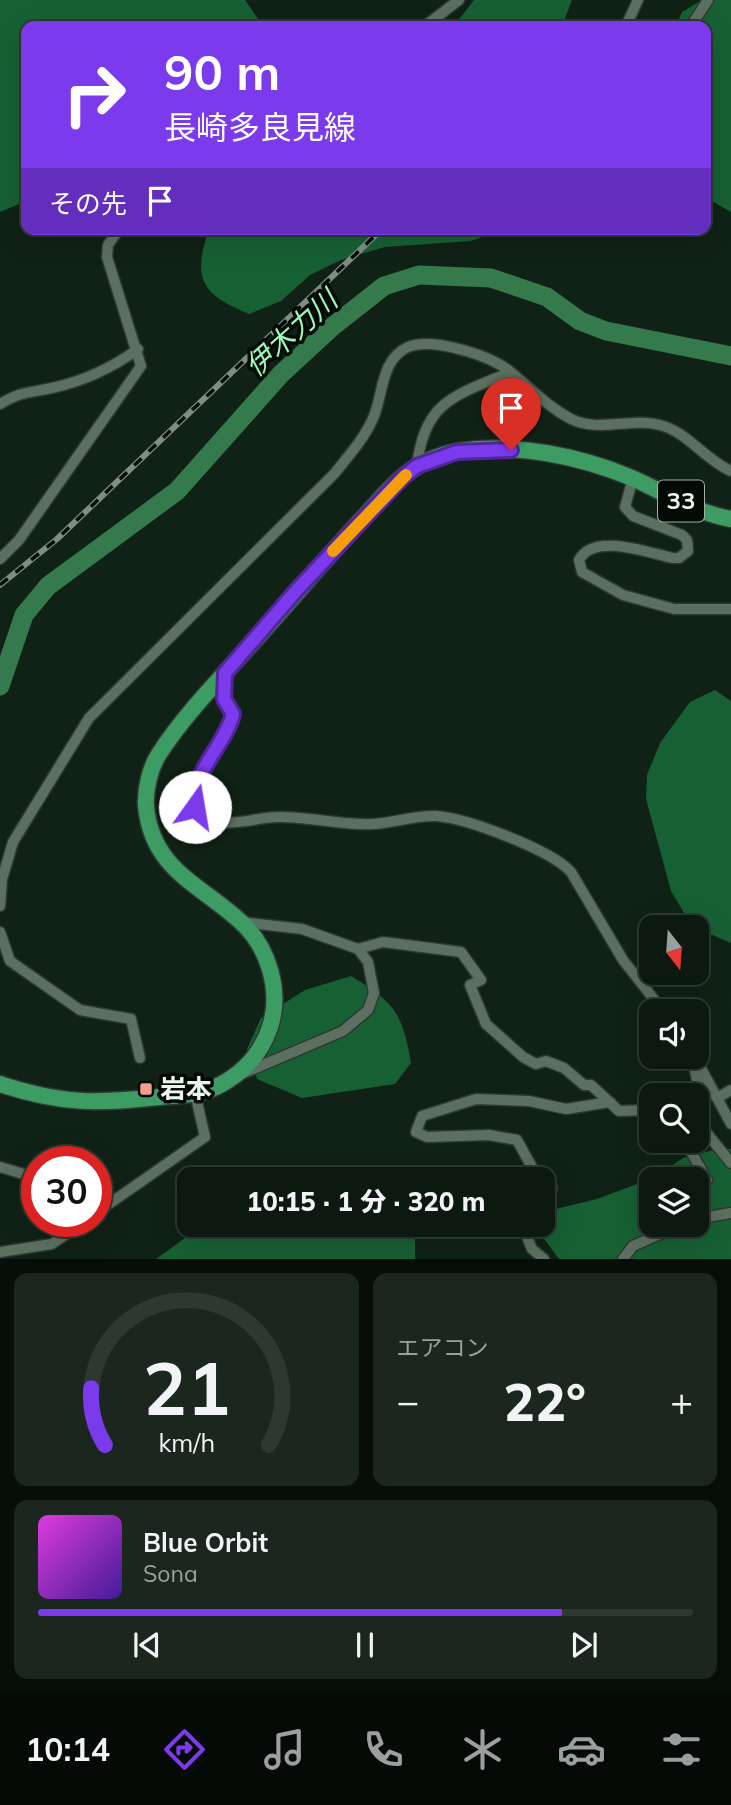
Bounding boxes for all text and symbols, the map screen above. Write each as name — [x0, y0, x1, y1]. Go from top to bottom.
text: 90 m — [164, 41, 280, 102]
icon: right — [49, 49, 140, 140]
text: 長崎多良見線 — [164, 107, 356, 147]
icon: arrive — [141, 182, 179, 220]
text: その先 — [49, 187, 127, 220]
water label: 伊木力川 — [237, 280, 346, 383]
pin — [481, 378, 541, 450]
icon: arrive — [492, 389, 530, 427]
road number: 33 — [658, 480, 704, 522]
position arrow — [158, 770, 232, 844]
north arrow — [639, 915, 709, 985]
map controls — [639, 915, 709, 1237]
button: sound — [639, 999, 709, 1069]
place label: 岩本 — [160, 1072, 212, 1105]
marker: 岩本 — [138, 1081, 154, 1097]
button: search — [639, 1083, 709, 1153]
speed limit sign: 30 — [21, 1146, 112, 1237]
button: layers — [639, 1167, 709, 1237]
text: 10:15 · 1 分 · 320 m — [247, 1185, 485, 1218]
text: エアコン — [397, 1333, 489, 1362]
text: 21 — [143, 1343, 230, 1434]
text: 22° — [504, 1369, 586, 1434]
text: − — [397, 1377, 419, 1425]
text: + — [670, 1377, 693, 1425]
text: km/h — [158, 1427, 215, 1458]
text: Blue Orbit — [143, 1526, 268, 1559]
text: Sona — [143, 1559, 198, 1588]
icon: previous — [128, 1626, 166, 1664]
icon: pause — [346, 1626, 384, 1664]
icon: next — [565, 1626, 603, 1664]
icon: directions — [160, 1725, 209, 1774]
icon: music — [260, 1725, 309, 1774]
icon: phone — [359, 1725, 408, 1774]
icon: climate — [458, 1725, 507, 1774]
icon: car — [557, 1725, 606, 1774]
icon: filters — [657, 1725, 706, 1774]
text: 10:14 — [25, 1729, 110, 1769]

